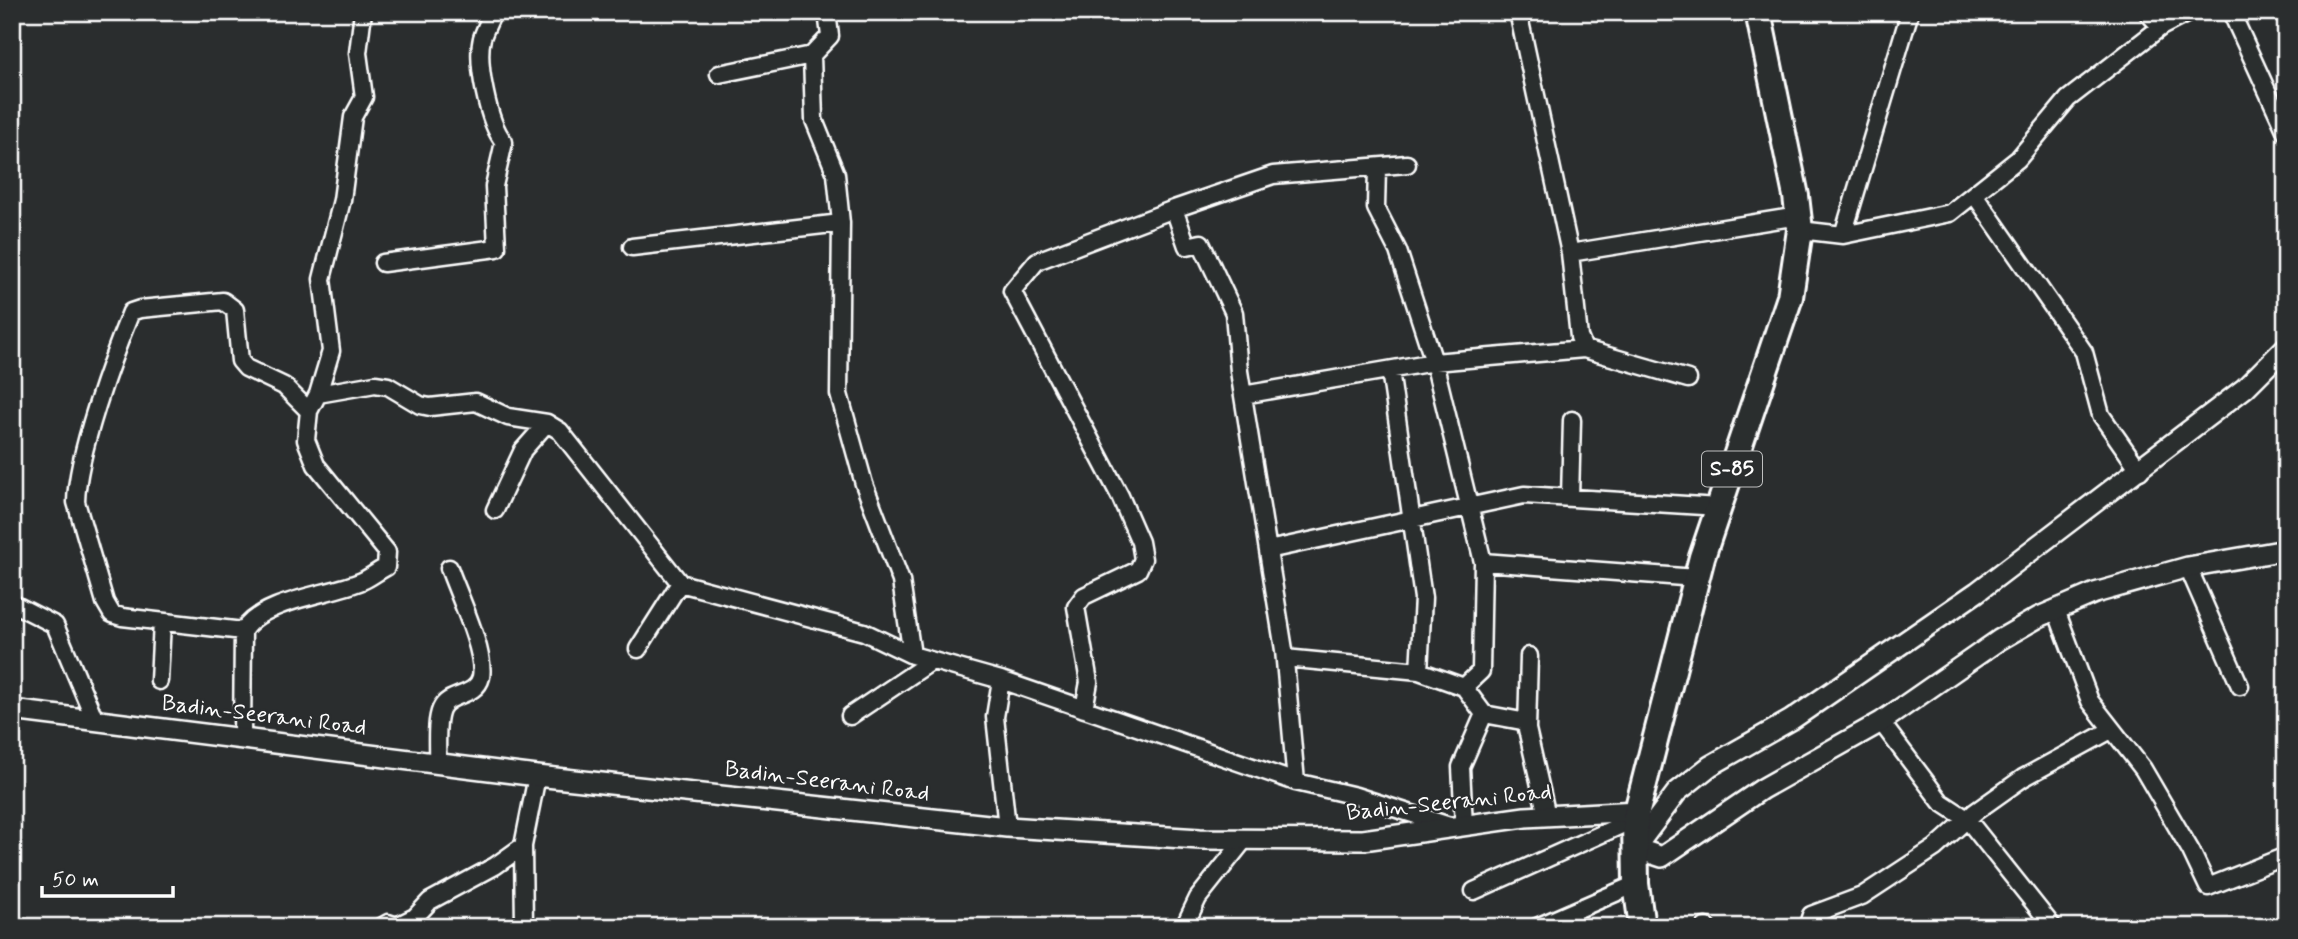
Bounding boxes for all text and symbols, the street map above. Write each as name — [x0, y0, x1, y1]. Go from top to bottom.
road number: S-85 — [1702, 452, 1762, 486]
street label: Badin-Seerani Road — [160, 689, 368, 743]
street label: Badin-Seerani Road — [723, 755, 931, 809]
street label: Badin-Seerani Road — [1345, 777, 1553, 829]
scale bar — [42, 855, 173, 899]
text: 50 m — [52, 866, 99, 894]

